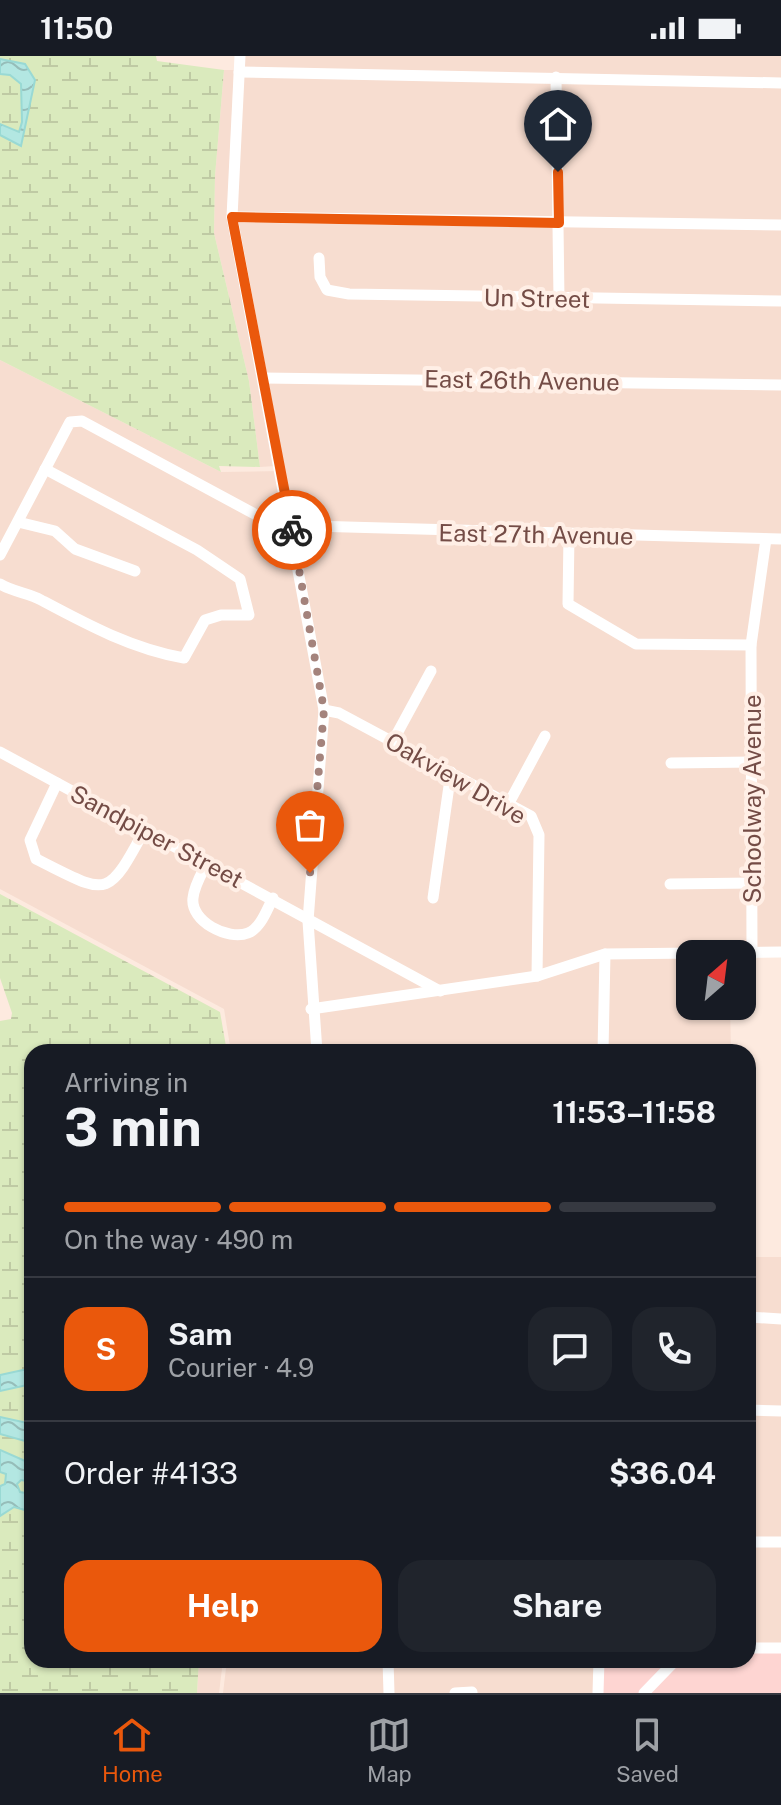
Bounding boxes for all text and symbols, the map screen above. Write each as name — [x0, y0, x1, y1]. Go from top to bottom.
text: 11:50 — [40, 10, 113, 46]
pin — [524, 90, 592, 172]
icon: home — [536, 102, 580, 146]
street label: Un Street — [483, 283, 591, 313]
street label: East 26th Avenue — [424, 364, 620, 396]
courier — [252, 490, 332, 570]
icon: bike — [270, 508, 314, 552]
street label: East 27th Avenue — [438, 518, 634, 550]
street label: Schoolway Avenue — [738, 694, 766, 904]
street label: Oakview Drive — [381, 726, 531, 830]
street label: Sandpiper Street — [66, 779, 248, 893]
pin — [276, 791, 344, 873]
icon: bag — [288, 803, 332, 847]
north arrow — [676, 940, 756, 1020]
map controls — [676, 940, 756, 1020]
text: Arriving in — [64, 1067, 188, 1098]
text: 11:53–11:58 — [552, 1094, 716, 1130]
text: 3 min — [64, 1097, 202, 1158]
text: On the way · 490 m — [64, 1224, 293, 1255]
button: chat — [528, 1307, 612, 1391]
button: phone — [632, 1307, 716, 1391]
text: Sam — [168, 1316, 232, 1352]
text: S — [96, 1331, 116, 1367]
text: Courier · 4.9 — [168, 1352, 314, 1383]
text: Order #4133 — [64, 1455, 238, 1491]
text: $36.04 — [609, 1455, 716, 1491]
button: Help — [64, 1560, 382, 1652]
button: Share — [398, 1560, 716, 1652]
tab: Home — [102, 1713, 163, 1787]
tab: Map — [367, 1713, 412, 1787]
tab: Saved — [616, 1713, 679, 1787]

